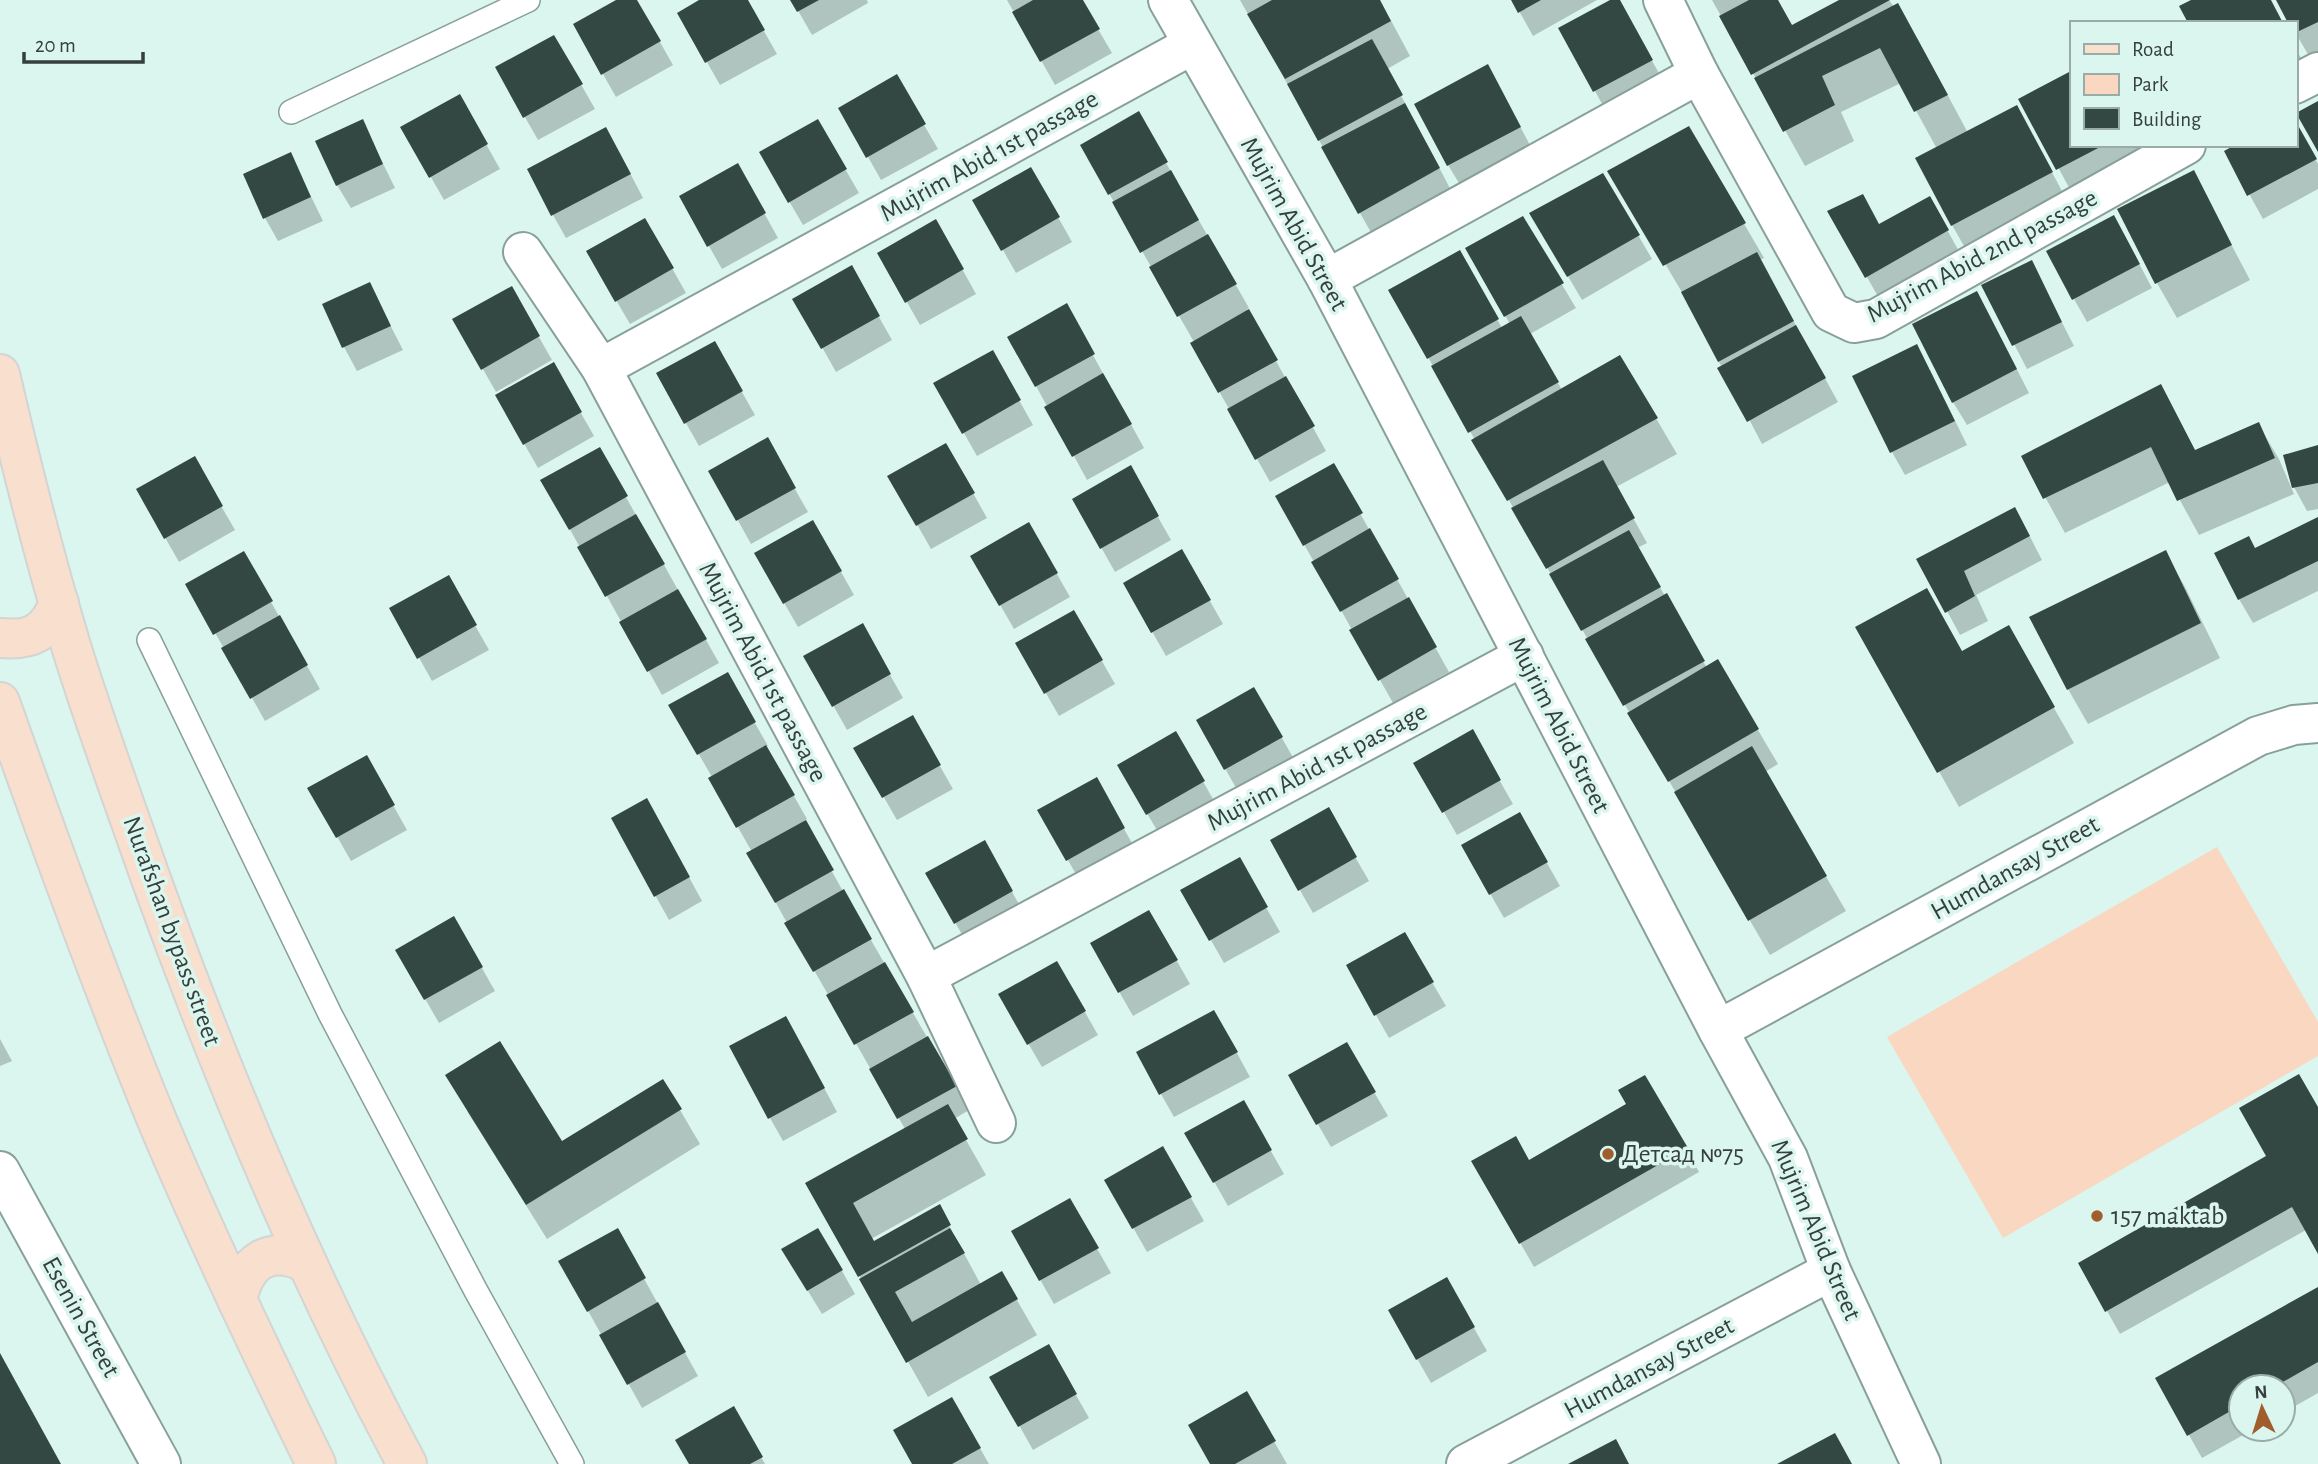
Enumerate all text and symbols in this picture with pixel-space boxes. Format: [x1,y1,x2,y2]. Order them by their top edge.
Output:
scale bar [24,21,144,65]
legend [2070,21,2297,147]
text: 20 m [35,35,76,56]
text: Road [2132,39,2174,60]
text: Park [2132,74,2169,95]
street label: Mujrim Abid 1st passage [876,85,1102,227]
text: Building [2132,109,2202,130]
street label: Mujrim Abid Street [1236,133,1352,315]
street label: Mujrim Abid 2nd passage [1863,184,2101,328]
street label: Mujrim Abid 1st passage [694,558,832,786]
street label: Mujrim Abid Street [1503,633,1615,817]
street label: Mujrim Abid 1st passage [1203,698,1431,836]
street label: Humdansay Street [1927,811,2103,925]
street label: Nurafshan bypass street [118,813,226,1049]
street label: Mujrim Abid Street [1766,1136,1866,1324]
place label: Детсад №75 [1622,1141,1744,1167]
marker: Детсад №75 [1600,1146,1616,1162]
place label: 157 maktab [2111,1203,2224,1229]
marker: 157 maktab [2089,1208,2105,1224]
street label: Esenin Street [37,1253,125,1381]
street label: Humdansay Street [1560,1312,1738,1424]
north arrow [2227,1373,2297,1443]
text: N [2254,1383,2268,1402]

